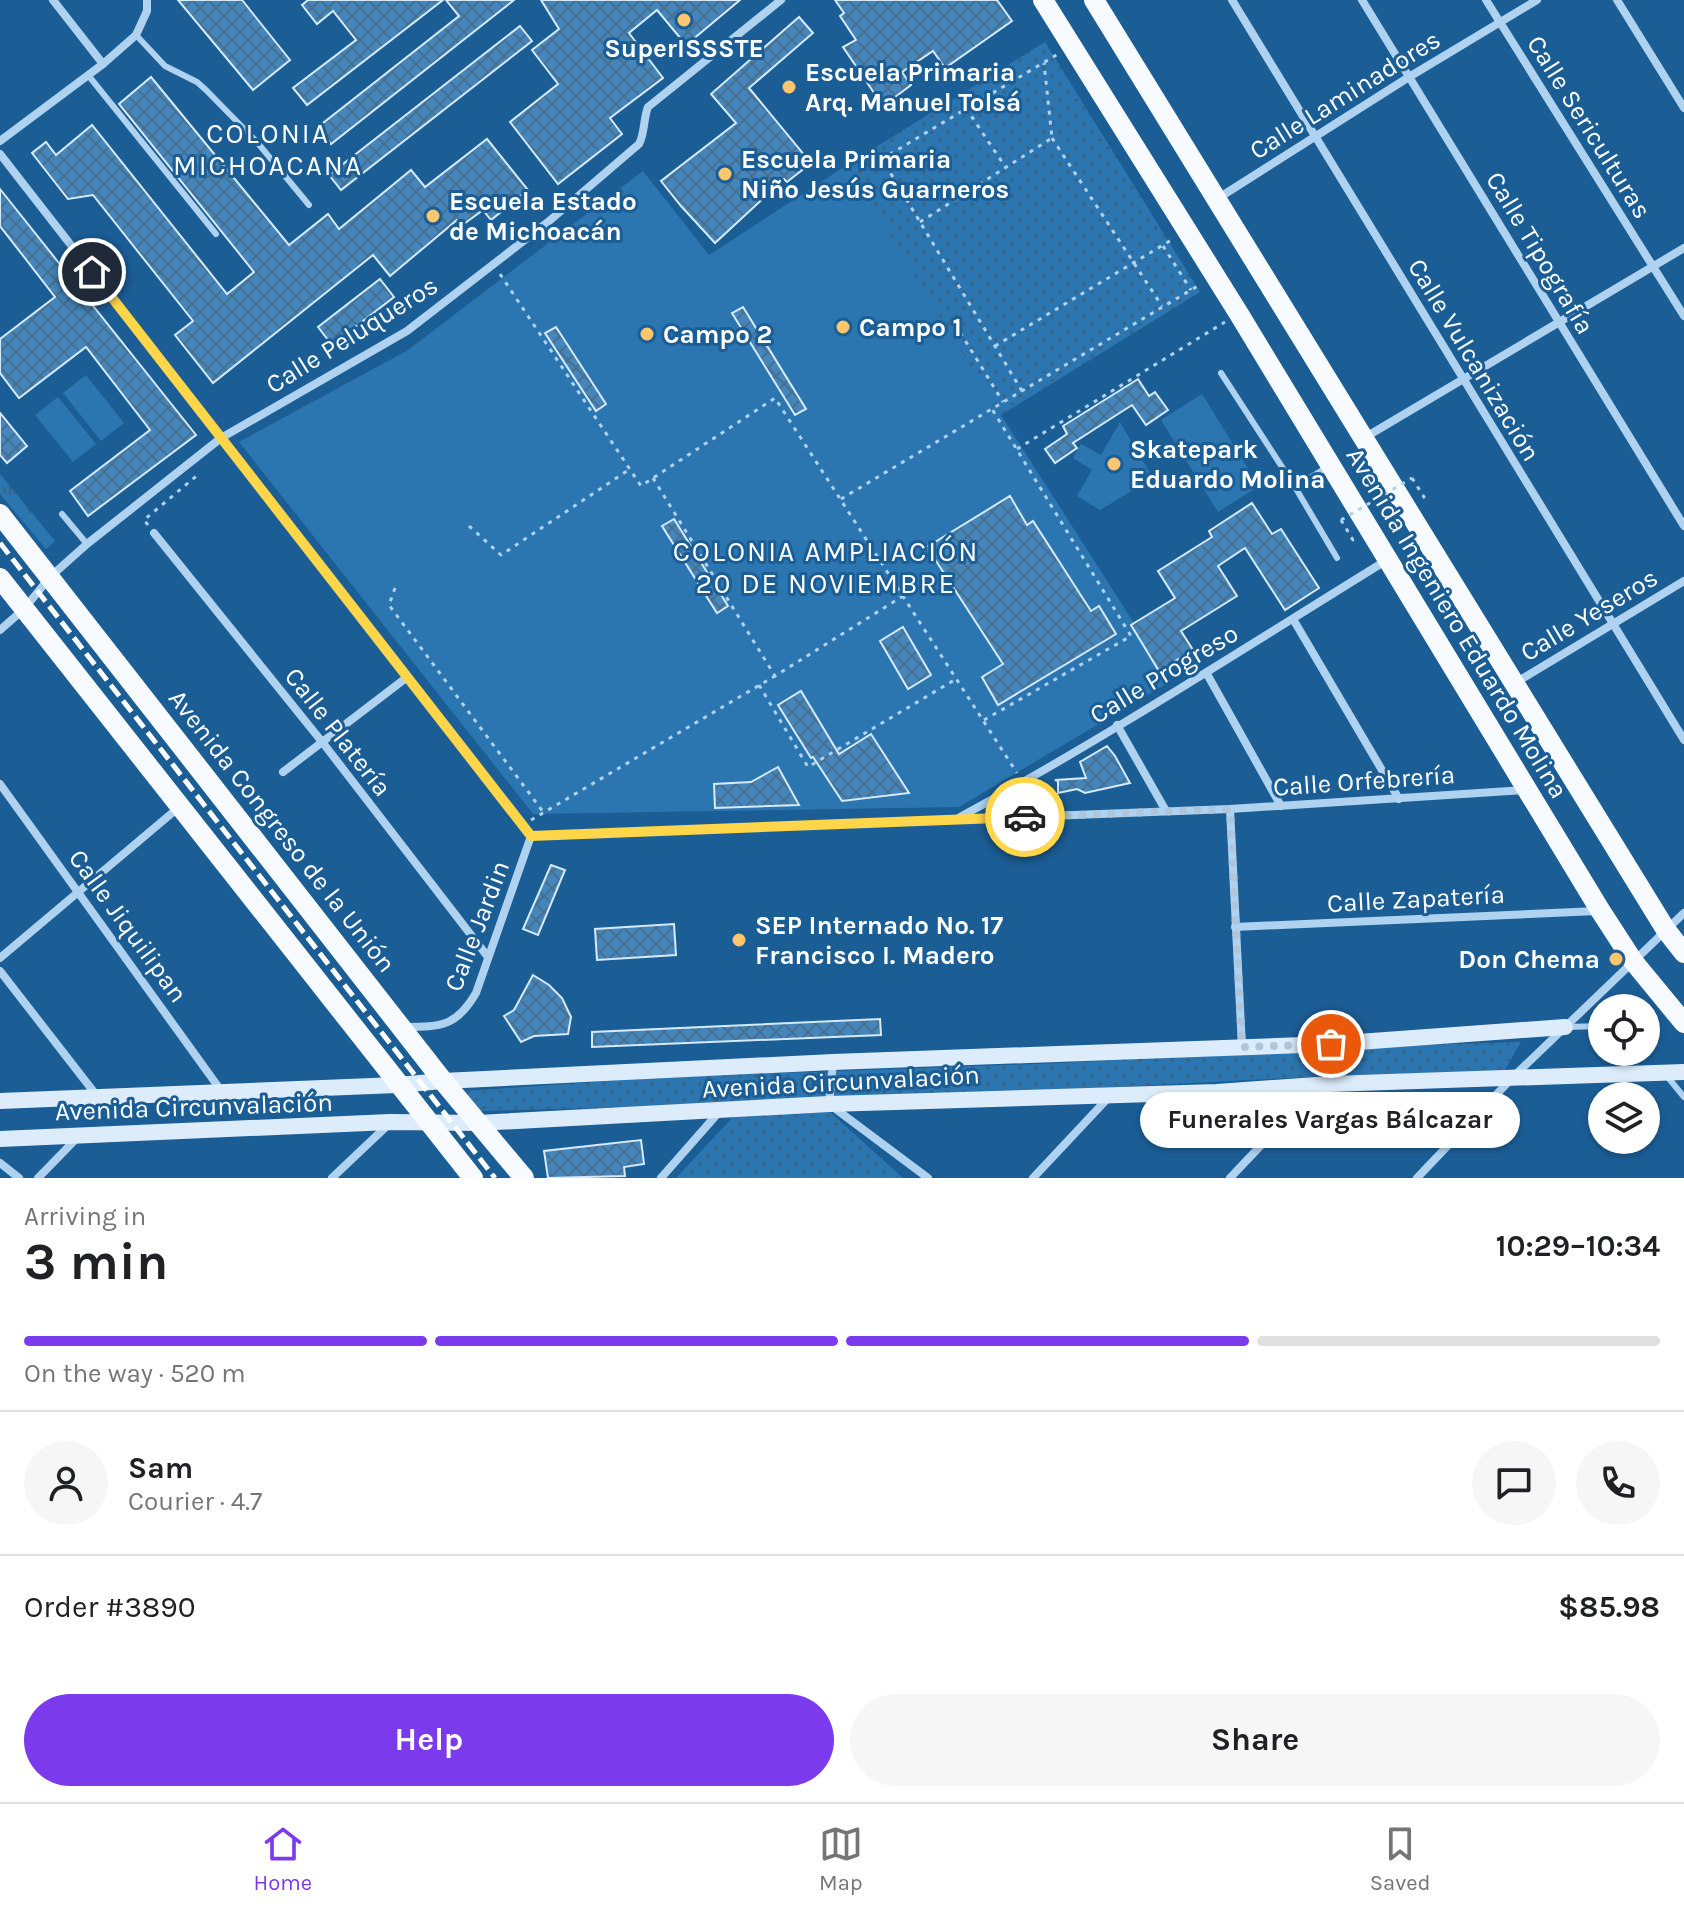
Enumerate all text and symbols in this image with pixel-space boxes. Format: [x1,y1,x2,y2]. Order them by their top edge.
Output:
marker: SuperISSSTE [675,11,693,29]
street label: Calle Laminadores [1244,24,1446,166]
street label: Calle Sericulturas [1520,30,1658,224]
place label: SuperISSSTE [604,33,764,64]
place label: Escuela Primaria Arq. Manuel Tolsá [805,57,1021,118]
marker: Escuela Primaria Arq. Manuel Tolsá [780,78,798,96]
district label: COLONIA MICHOACANA [173,117,363,182]
place label: Escuela Primaria Niño Jesús Guarneros [741,144,1009,205]
marker: Escuela Primaria Niño Jesús Guarneros [716,165,734,183]
street label: Calle Tipografía [1479,166,1601,340]
place label: Escuela Estado de Michoacán [449,186,637,247]
marker: Escuela Estado de Michoacán [424,207,442,225]
pin [58,238,126,306]
icon: home [70,250,114,294]
street label: Calle Vulcanización [1401,253,1547,467]
street label: Calle Peluqueros [260,270,444,400]
place label: Campo 1 [859,312,962,343]
marker: Campo 1 [834,318,852,336]
place label: Campo 2 [663,319,772,350]
marker: Campo 2 [638,325,656,343]
place label: Skatepark Eduardo Molina [1130,434,1326,495]
street label: Avenida Ingeniero Eduardo Molina [1340,442,1574,804]
marker: Skatepark Eduardo Molina [1105,455,1123,473]
district label: COLONIA AMPLIACIÓN 20 DE NOVIEMBRE [673,535,979,600]
street label: Calle Yeseros [1515,562,1663,668]
street label: Calle Progreso [1084,618,1244,730]
street label: Calle Platería [278,661,398,803]
street label: Avenida Congreso de la Unión [162,683,402,979]
street label: Calle Orfebrería [1272,759,1456,803]
courier [985,777,1065,857]
icon: car [1003,795,1047,839]
street label: Calle Jiquilipan [62,843,194,1009]
street label: Calle Jardin [438,856,516,996]
street label: Calle Zapatería [1326,879,1506,919]
place label: SEP Internado No. 17 Francisco I. Madero [755,910,1003,971]
marker: SEP Internado No. 17 Francisco I. Madero [730,931,748,949]
place label: Don Chema [1458,944,1600,975]
marker: Don Chema [1607,950,1625,968]
map controls [1588,994,1660,1154]
button: locate [1588,994,1660,1066]
pin [1297,1010,1365,1078]
icon: bag [1309,1022,1353,1066]
street label: Avenida Circunvalación [701,1059,981,1105]
button: layers [1588,1082,1660,1154]
street label: Avenida Circunvalación [54,1087,334,1127]
callout: Funerales Vargas Bálcazar [1141,1092,1521,1148]
text: Funerales Vargas Bálcazar [1168,1104,1492,1135]
text: Arriving in [24,1201,146,1232]
text: 10:29–10:34 [1496,1228,1660,1264]
text: 3 min [24,1231,168,1292]
text: On the way · 520 m [24,1358,246,1389]
button: person [24,1441,108,1525]
button: chat [1472,1441,1556,1525]
button: phone [1576,1441,1660,1525]
text: Sam [128,1450,193,1486]
text: Courier · 4.7 [128,1486,262,1517]
text: Order #3890 [24,1589,195,1625]
text: $85.98 [1558,1589,1660,1625]
button: Help [24,1694,834,1786]
button: Share [850,1694,1660,1786]
tab: Home [253,1822,312,1896]
tab: Map [819,1822,863,1896]
tab: Saved [1370,1822,1431,1896]

